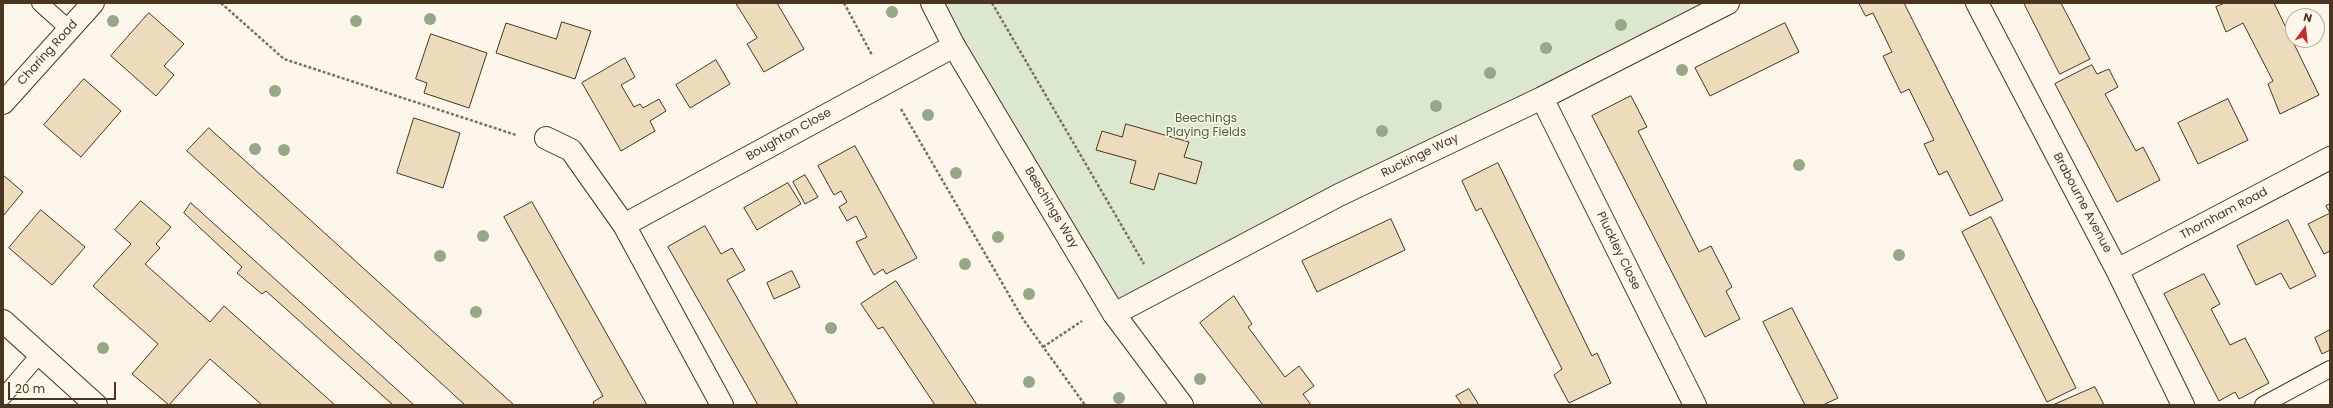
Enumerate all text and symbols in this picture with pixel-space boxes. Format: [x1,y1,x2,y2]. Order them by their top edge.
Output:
north arrow [2285,8,2325,48]
text: N [2302,9,2314,26]
street label: Charing Road [15,17,81,89]
street label: Boughton Close [744,106,834,164]
park label: Beechings Playing Fields [1166,112,1246,140]
street label: Ruckinge Way [1379,131,1461,181]
street label: Brabourne Avenue [2050,150,2114,256]
street label: Beechings Way [1021,165,1081,251]
street label: Thornham Road [2178,185,2270,243]
street label: Pluckley Close [1593,210,1643,292]
scale bar [10,374,118,400]
text: 20 m [15,380,45,397]

